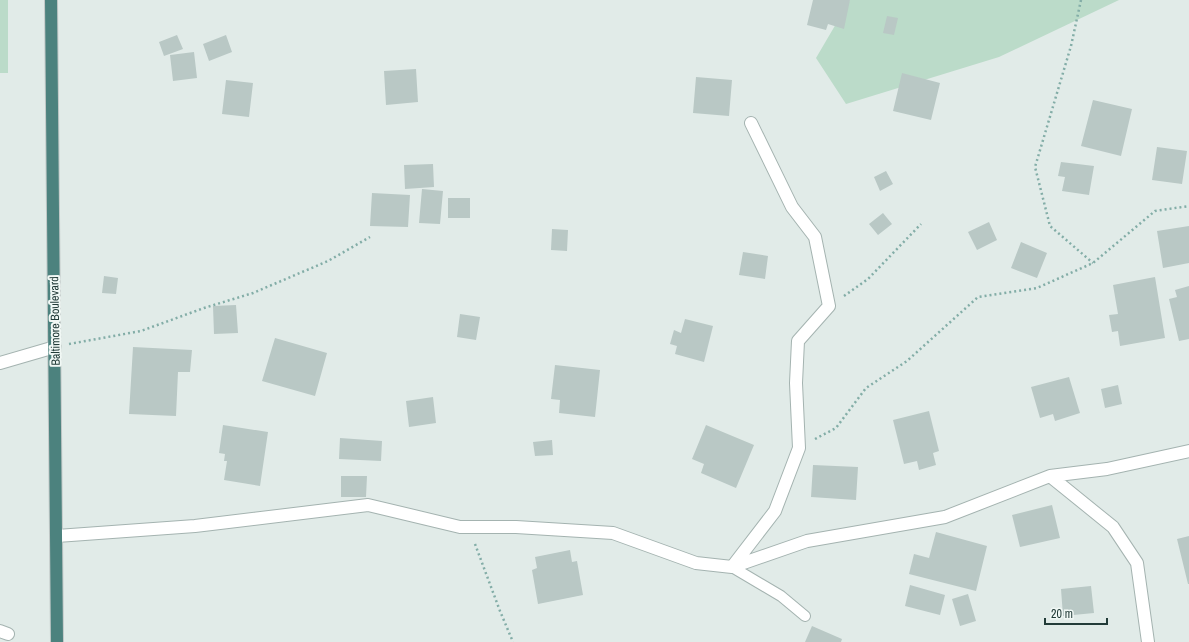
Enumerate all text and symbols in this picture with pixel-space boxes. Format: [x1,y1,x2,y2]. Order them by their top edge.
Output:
street label: Baltimore Boulevard [46,276,64,366]
scale bar [1045,600,1107,626]
text: 20 m [1051,606,1073,622]

